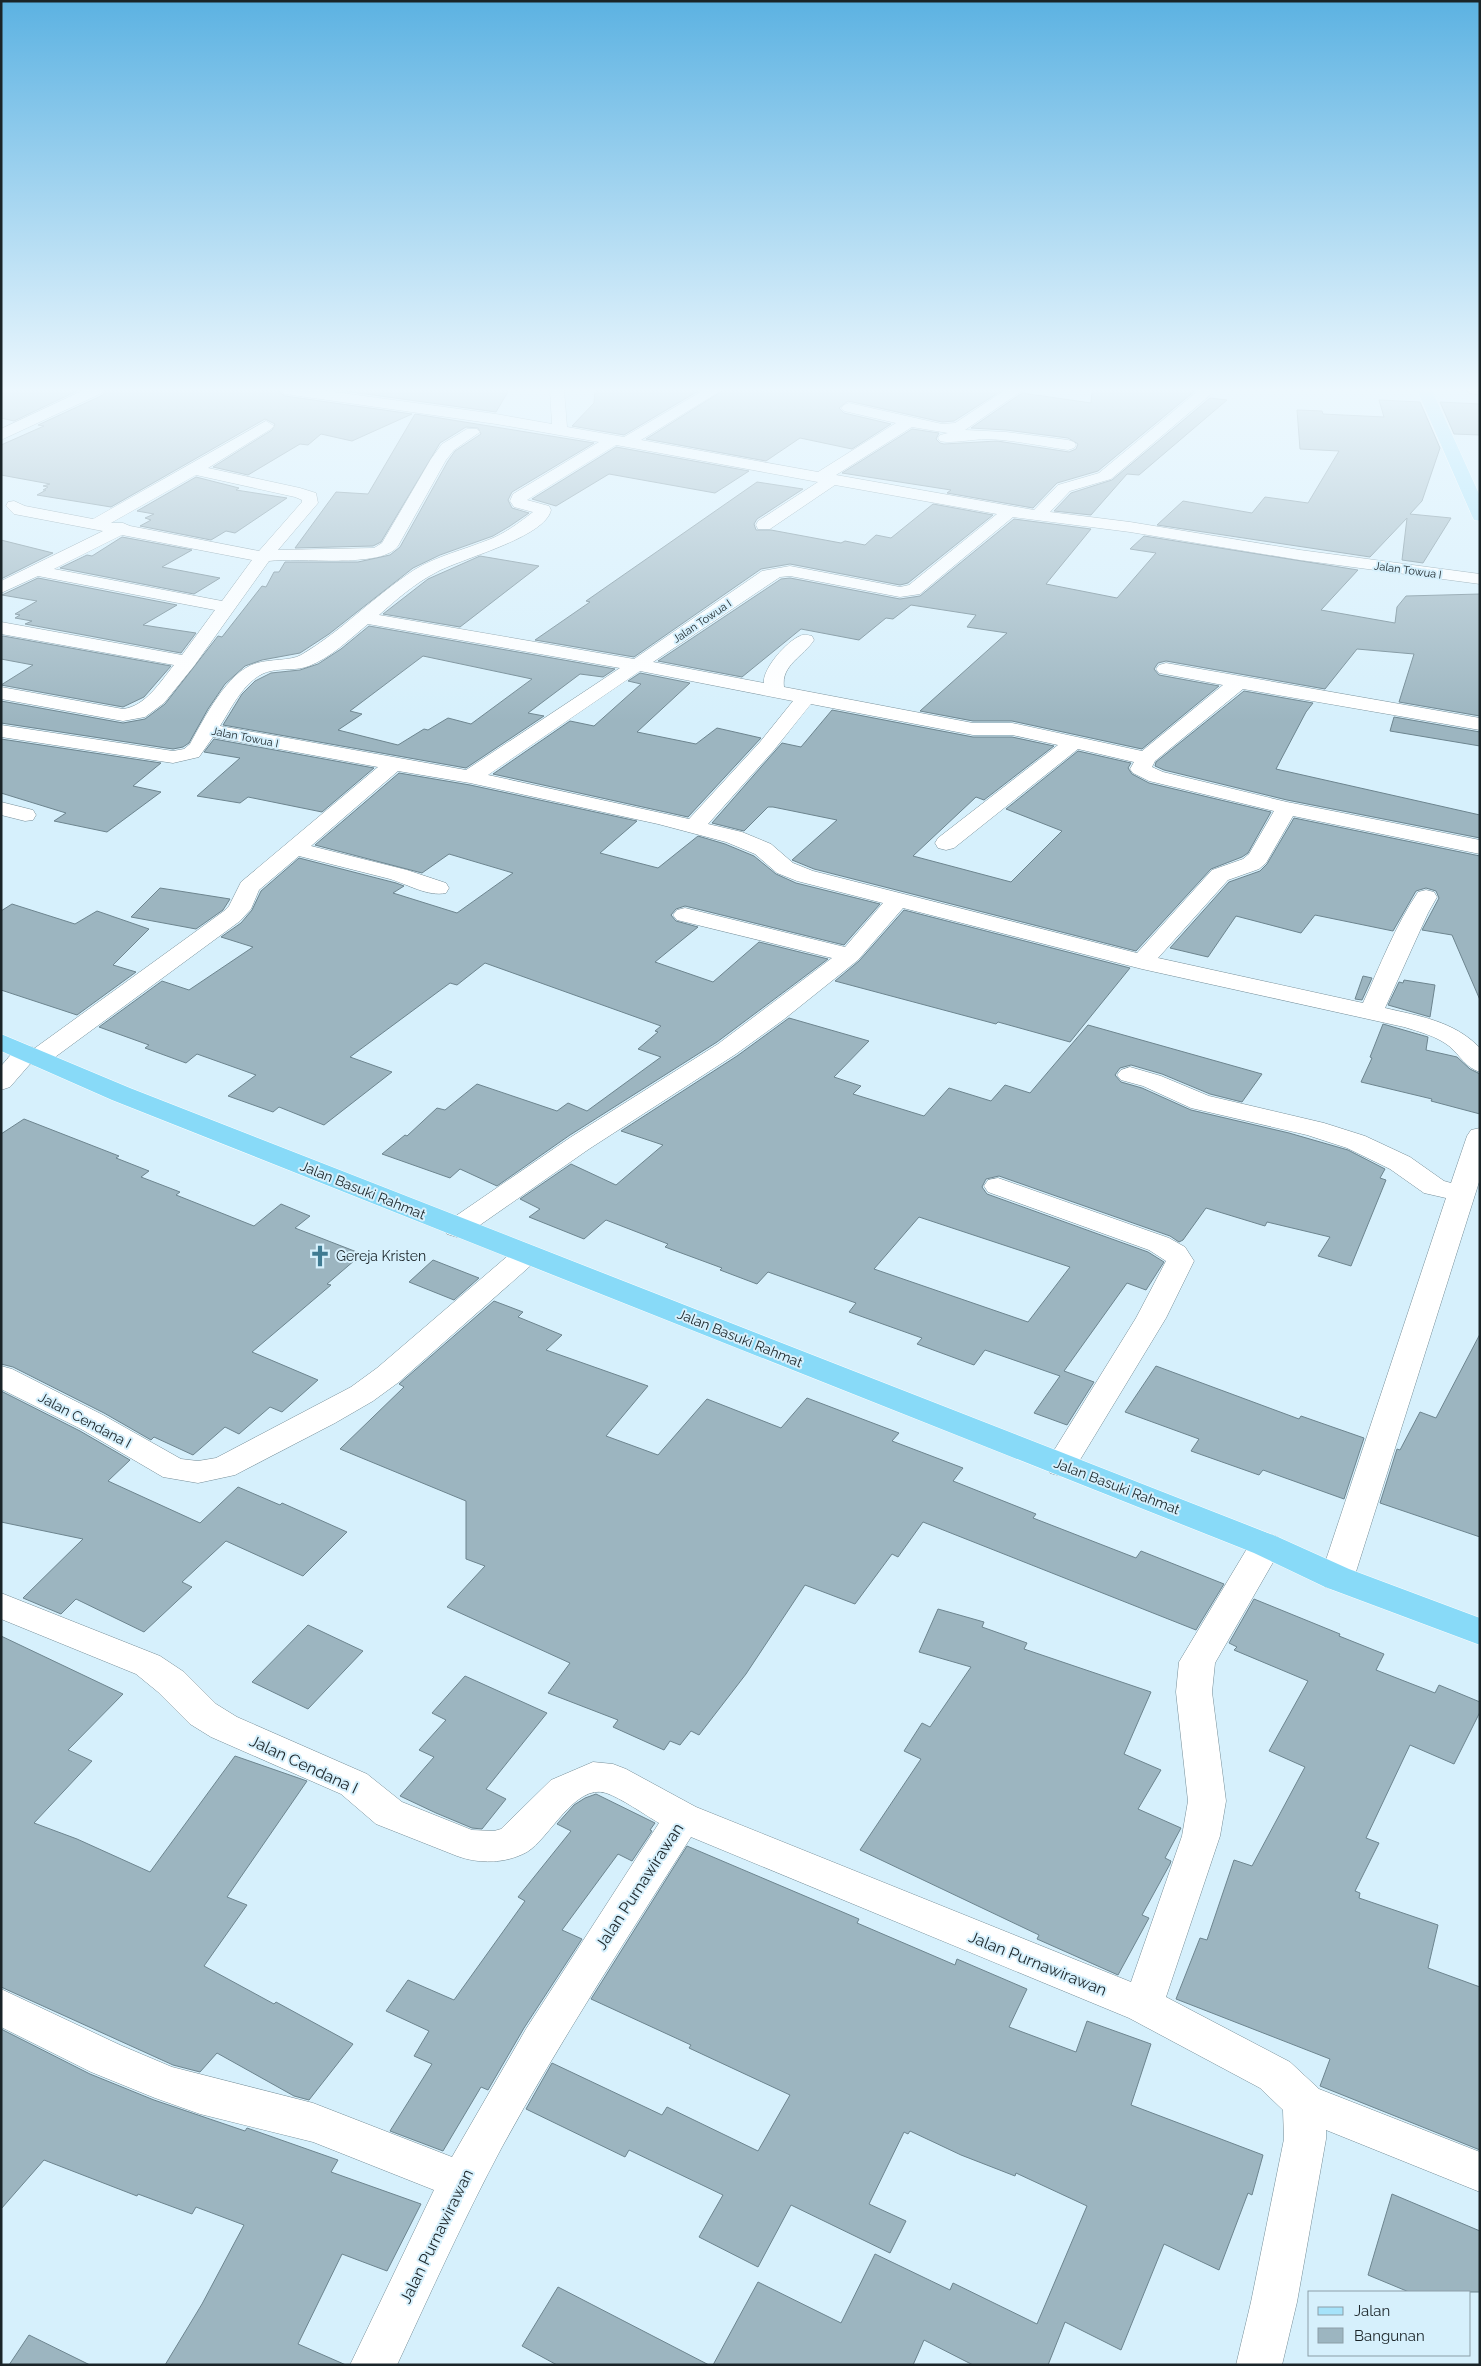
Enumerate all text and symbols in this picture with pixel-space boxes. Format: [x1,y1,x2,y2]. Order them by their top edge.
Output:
street label: Jalan Towua I [1373,559,1442,582]
street label: Jalan Towua I [670,597,734,646]
street label: Jalan Towua I [210,725,279,750]
street label: Jalan Basuki Rahmat [298,1158,428,1223]
church icon: Gereja Kristen [307,1243,333,1269]
place label: Gereja Kristen [336,1248,426,1264]
street label: Jalan Basuki Rahmat [675,1306,805,1371]
street label: Jalan Cendana I [36,1389,134,1451]
street label: Jalan Basuki Rahmat [1052,1455,1182,1517]
street label: Jalan Cendana I [247,1731,361,1798]
street label: Jalan Purnawirawan [591,1819,687,1953]
street label: Jalan Purnawirawan [966,1927,1110,2000]
street label: Jalan Purnawirawan [396,2166,477,2306]
legend [1308,2291,1471,2356]
text: Jalan [1354,2302,1390,2320]
text: Bangunan [1354,2327,1425,2345]

